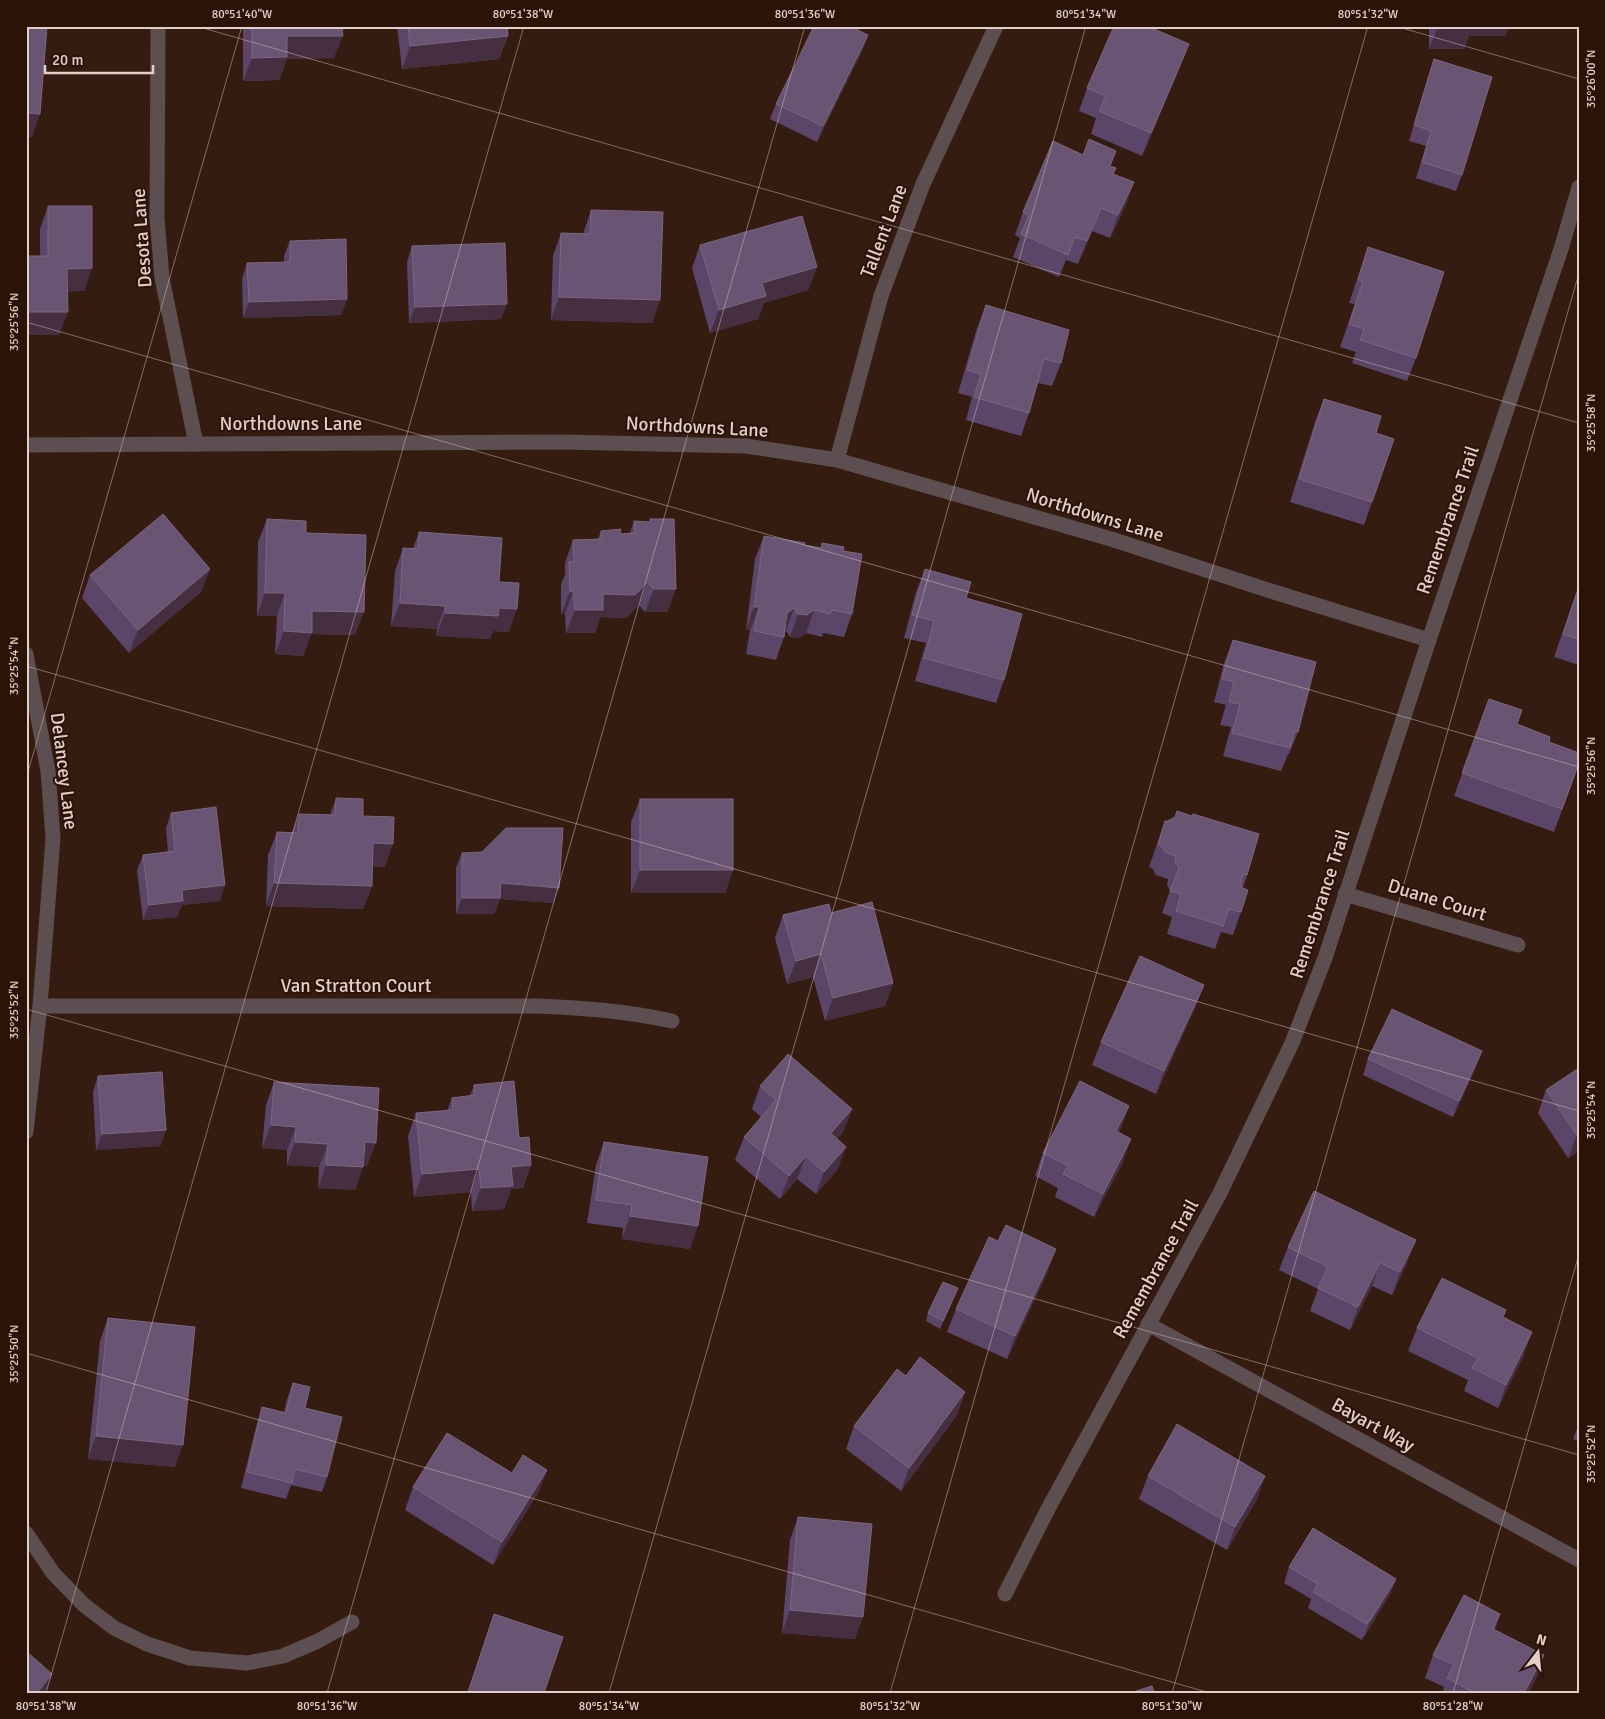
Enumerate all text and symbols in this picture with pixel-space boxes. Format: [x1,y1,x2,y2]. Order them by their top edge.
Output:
text: 80°51'40"W [212,7,272,22]
text: 80°51'38"W [493,7,553,22]
text: 80°51'36"W [775,7,835,22]
text: 80°51'34"W [1056,7,1116,22]
text: 80°51'32"W [1338,7,1398,22]
scale bar [45,42,152,74]
text: 35°26'00"N [1584,50,1599,108]
text: 20 m [52,51,83,69]
street label: Tallent Lane [855,181,913,281]
street label: Desota Lane [127,188,157,288]
text: 35°25'56"N [7,293,22,351]
text: 35°25'58"N [1584,394,1599,452]
street label: Northdowns Lane [625,411,769,443]
street label: Northdowns Lane [220,412,362,436]
street label: Remembrance Trail [1411,443,1485,597]
street label: Northdowns Lane [1023,483,1167,547]
text: 35°25'54"N [7,637,22,695]
street label: Delancey Lane [45,711,83,831]
text: 35°25'56"N [1584,737,1599,795]
street label: Remembrance Trail [1285,826,1355,982]
street label: Duane Court [1385,874,1490,926]
street label: Van Stratton Court [280,974,432,998]
text: 35°25'52"N [7,981,22,1039]
text: 35°25'54"N [1584,1081,1599,1139]
street label: Remembrance Trail [1108,1195,1204,1343]
text: 35°25'50"N [7,1325,22,1383]
street label: Bayart Way [1327,1392,1419,1458]
text: 35°25'52"N [1584,1425,1599,1483]
north arrow [1512,1626,1562,1676]
text: N [1534,1630,1548,1649]
text: 80°51'38"W [16,1699,76,1714]
text: 80°51'36"W [297,1699,357,1714]
text: 80°51'34"W [579,1699,639,1714]
text: 80°51'32"W [860,1699,920,1714]
text: 80°51'30"W [1142,1699,1202,1714]
text: 80°51'28"W [1423,1699,1483,1714]

